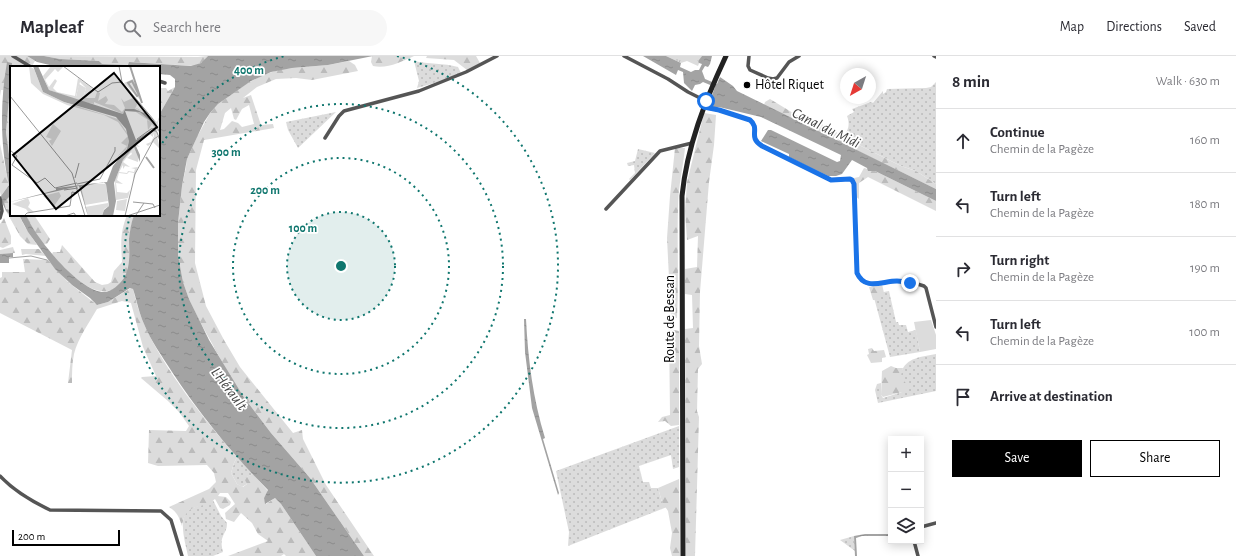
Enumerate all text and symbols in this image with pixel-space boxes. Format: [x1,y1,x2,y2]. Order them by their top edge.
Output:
search box [107,10,387,46]
icon: search [121,17,143,39]
text: Mapleaf [20,18,83,37]
text: Search here [153,20,221,35]
text: Map [1060,20,1084,34]
text: Directions [1106,20,1162,34]
text: Saved [1184,20,1216,34]
text: 400 m [234,64,264,76]
inset map [10,66,160,216]
north arrow [840,68,876,104]
text: 8 min [952,73,990,90]
text: Walk · 630 m [1156,75,1220,88]
place label: Hôtel Riquet [755,78,825,92]
marker: Hôtel Riquet [742,80,752,90]
route start [697,92,715,110]
water label: Canal du Midi [790,105,862,151]
text: Continue [990,125,1045,140]
icon: ahead [952,130,974,152]
text: 160 m [1190,134,1220,147]
text: Chemin de la Pagèze [990,143,1094,156]
text: 300 m [211,146,241,158]
text: 200 m [250,184,280,196]
text: Turn left [990,189,1041,204]
icon: left [952,194,974,216]
text: 180 m [1190,198,1220,211]
text: Chemin de la Pagèze [990,207,1094,220]
text: 100 m [289,222,317,234]
text: Turn right [990,253,1049,268]
icon: right [952,258,974,280]
centre of rings [334,259,348,273]
text: 190 m [1190,262,1220,275]
text: Chemin de la Pagèze [990,271,1094,284]
route end [901,274,919,292]
street label: Route de Bessan [663,275,677,363]
text: Turn left [990,317,1041,332]
icon: left [952,322,974,344]
text: 100 m [1189,326,1220,339]
text: Chemin de la Pagèze [990,335,1094,348]
water label: L'Hérault [208,365,250,413]
icon: arrive [952,386,974,408]
text: Arrive at destination [990,389,1113,404]
map controls [888,436,924,544]
button: + [888,436,924,472]
button: Save [952,440,1082,477]
button: Share [1090,440,1220,477]
button: − [888,472,924,508]
button: layers [888,508,924,544]
scale bar [12,528,120,547]
text: 200 m [18,531,45,542]

